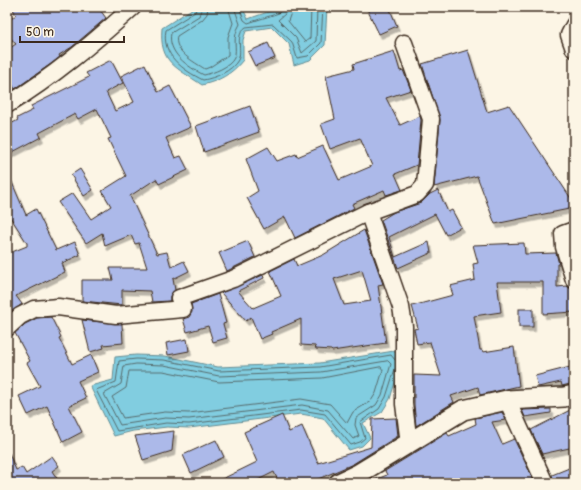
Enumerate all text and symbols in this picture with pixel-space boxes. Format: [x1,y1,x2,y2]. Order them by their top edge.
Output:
scale bar [20,18,124,44]
text: 50 m [26,25,54,40]

